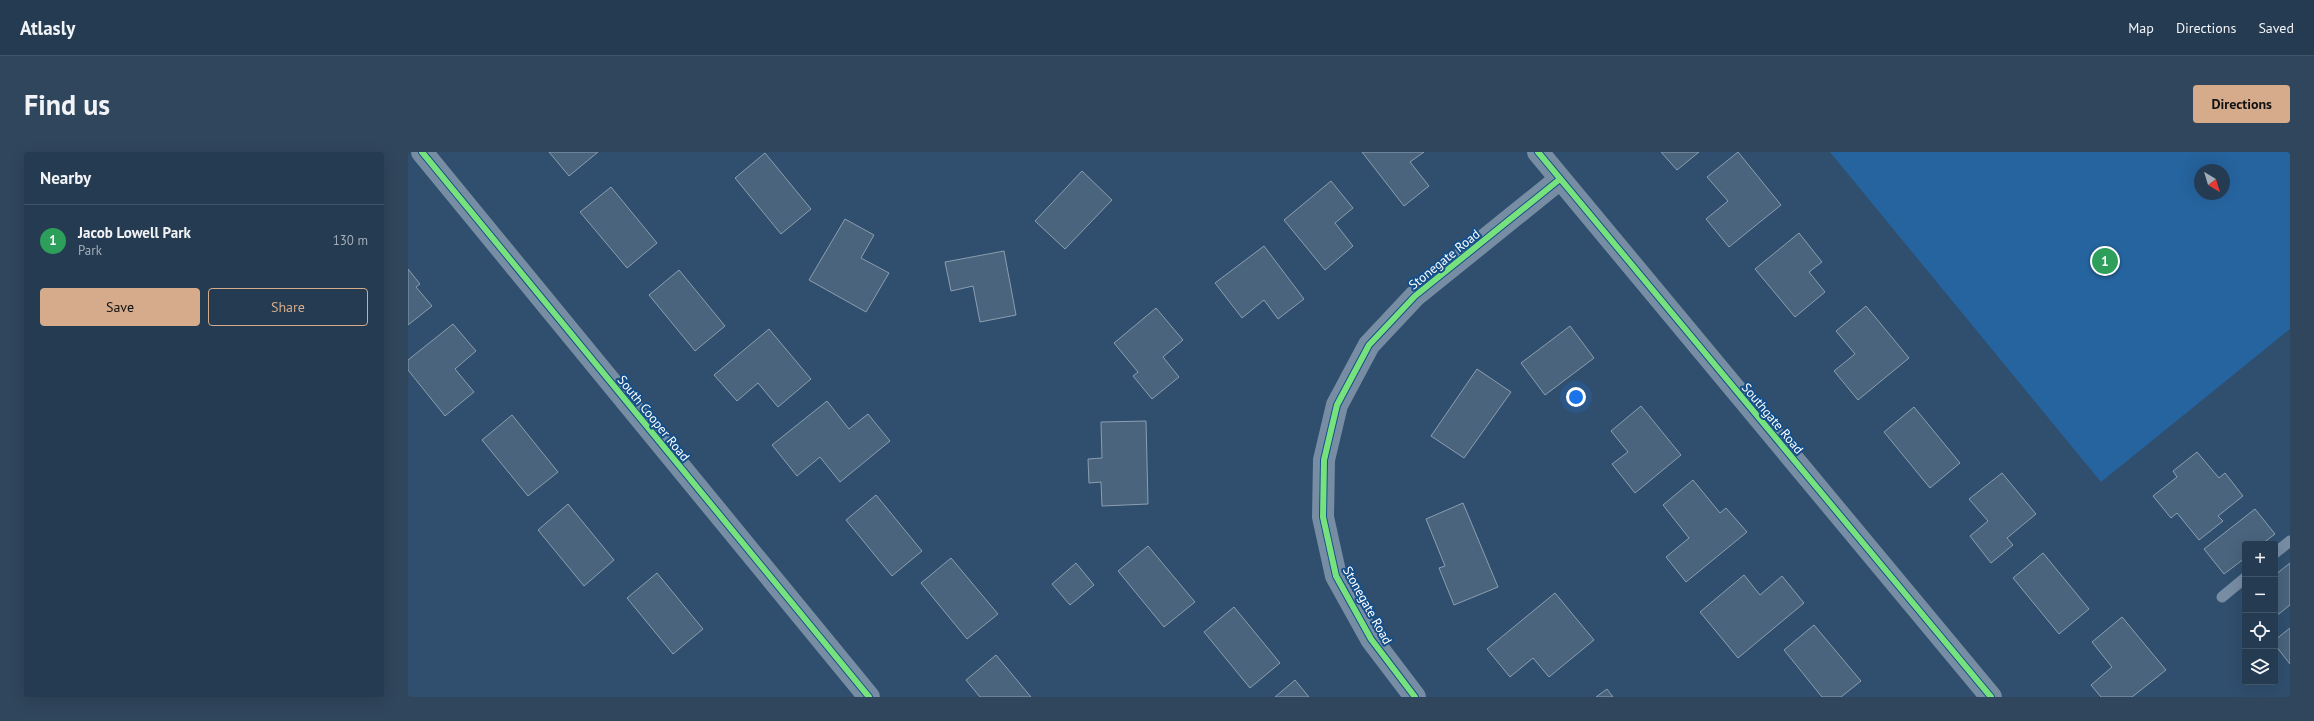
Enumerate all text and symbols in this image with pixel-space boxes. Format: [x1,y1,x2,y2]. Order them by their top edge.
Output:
text: Atlasly [20,16,75,40]
text: Map [2128,19,2154,37]
text: Directions [2176,19,2236,37]
text: Saved [2258,19,2294,37]
button: Directions [2193,85,2290,123]
text: Find us [24,86,110,123]
north arrow [2194,164,2230,200]
text: Nearby [40,167,91,189]
text: Jacob Lowell Park [78,223,191,242]
street label: Stonegate Road [1405,225,1483,293]
text: 1 [49,232,57,249]
text: 130 m [333,232,368,249]
text: Park [78,242,102,259]
pin: 1 [2092,246,2118,276]
button: Save [40,288,200,326]
button: Share [208,288,368,326]
street label: South Cooper Road [614,372,694,465]
street label: Southgate Road [1738,379,1807,457]
your location [1566,387,1586,407]
map controls [2242,541,2278,685]
button: + [2242,541,2278,577]
street label: Stonegate Road [1339,563,1396,647]
button: − [2242,577,2278,613]
button: locate [2242,613,2278,649]
button: layers [2242,649,2278,685]

